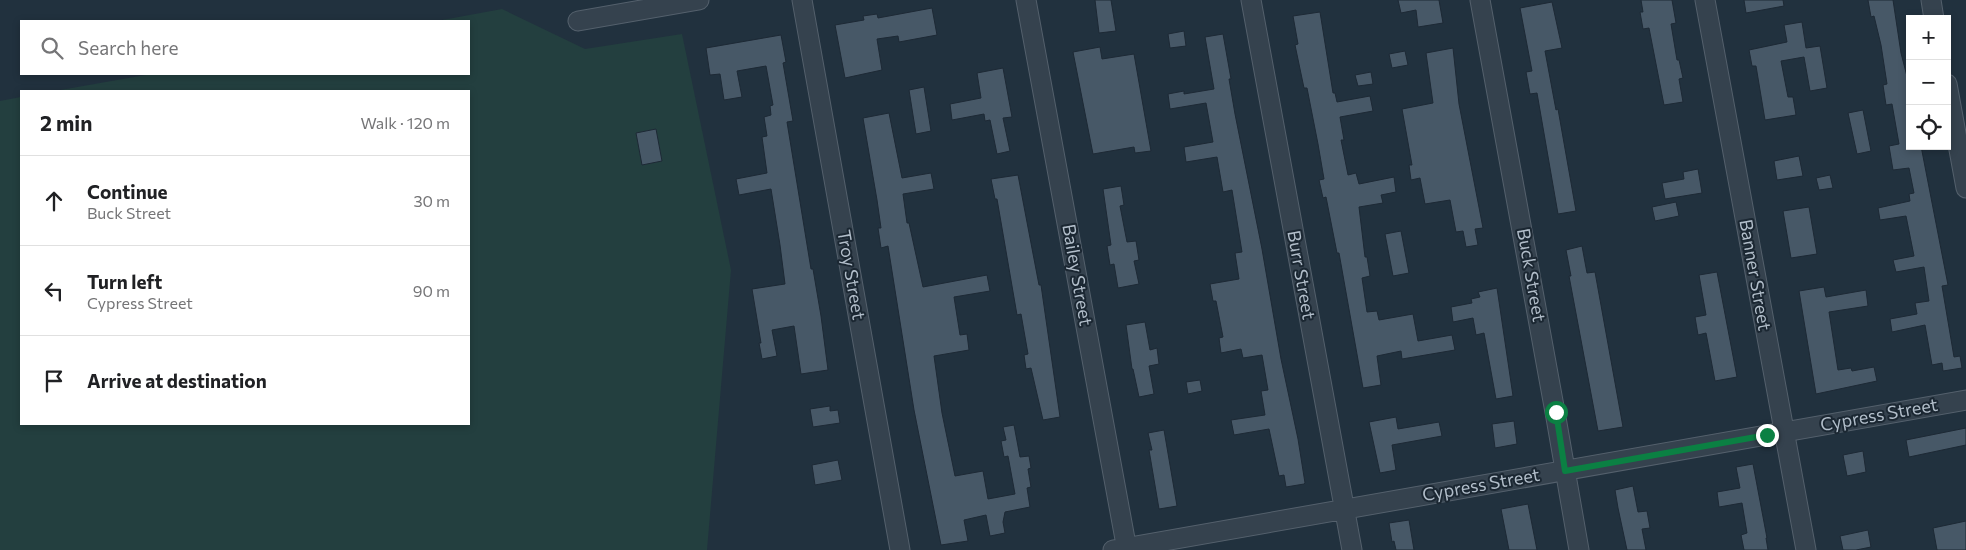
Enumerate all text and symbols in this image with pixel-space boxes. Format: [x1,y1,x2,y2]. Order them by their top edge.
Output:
map controls [1906,15,1951,150]
button: + [1906,15,1951,60]
search box [20,20,470,75]
icon: search [38,34,66,62]
text: Search here [78,36,178,59]
button: − [1906,60,1951,105]
button: locate [1906,105,1951,150]
text: 2 min [40,110,92,135]
text: Walk · 120 m [360,113,450,132]
text: Continue [87,180,167,203]
icon: ahead [40,187,68,215]
text: 30 m [413,191,450,210]
text: Buck Street [87,203,171,222]
street label: Banner Street [1735,217,1777,332]
street label: Bailey Street [1058,222,1098,328]
street label: Buck Street [1513,226,1551,323]
street label: Troy Street [833,228,871,322]
street label: Burr Street [1283,228,1321,321]
text: Turn left [87,270,162,293]
icon: left [40,277,68,305]
text: 90 m [413,281,450,300]
text: Cypress Street [87,293,193,312]
icon: arrive [40,367,68,395]
text: Arrive at destination [87,369,267,392]
street label: Cypress Street [1818,393,1939,435]
route start [1545,401,1568,424]
route end [1756,424,1779,447]
street label: Cypress Street [1420,463,1541,505]

